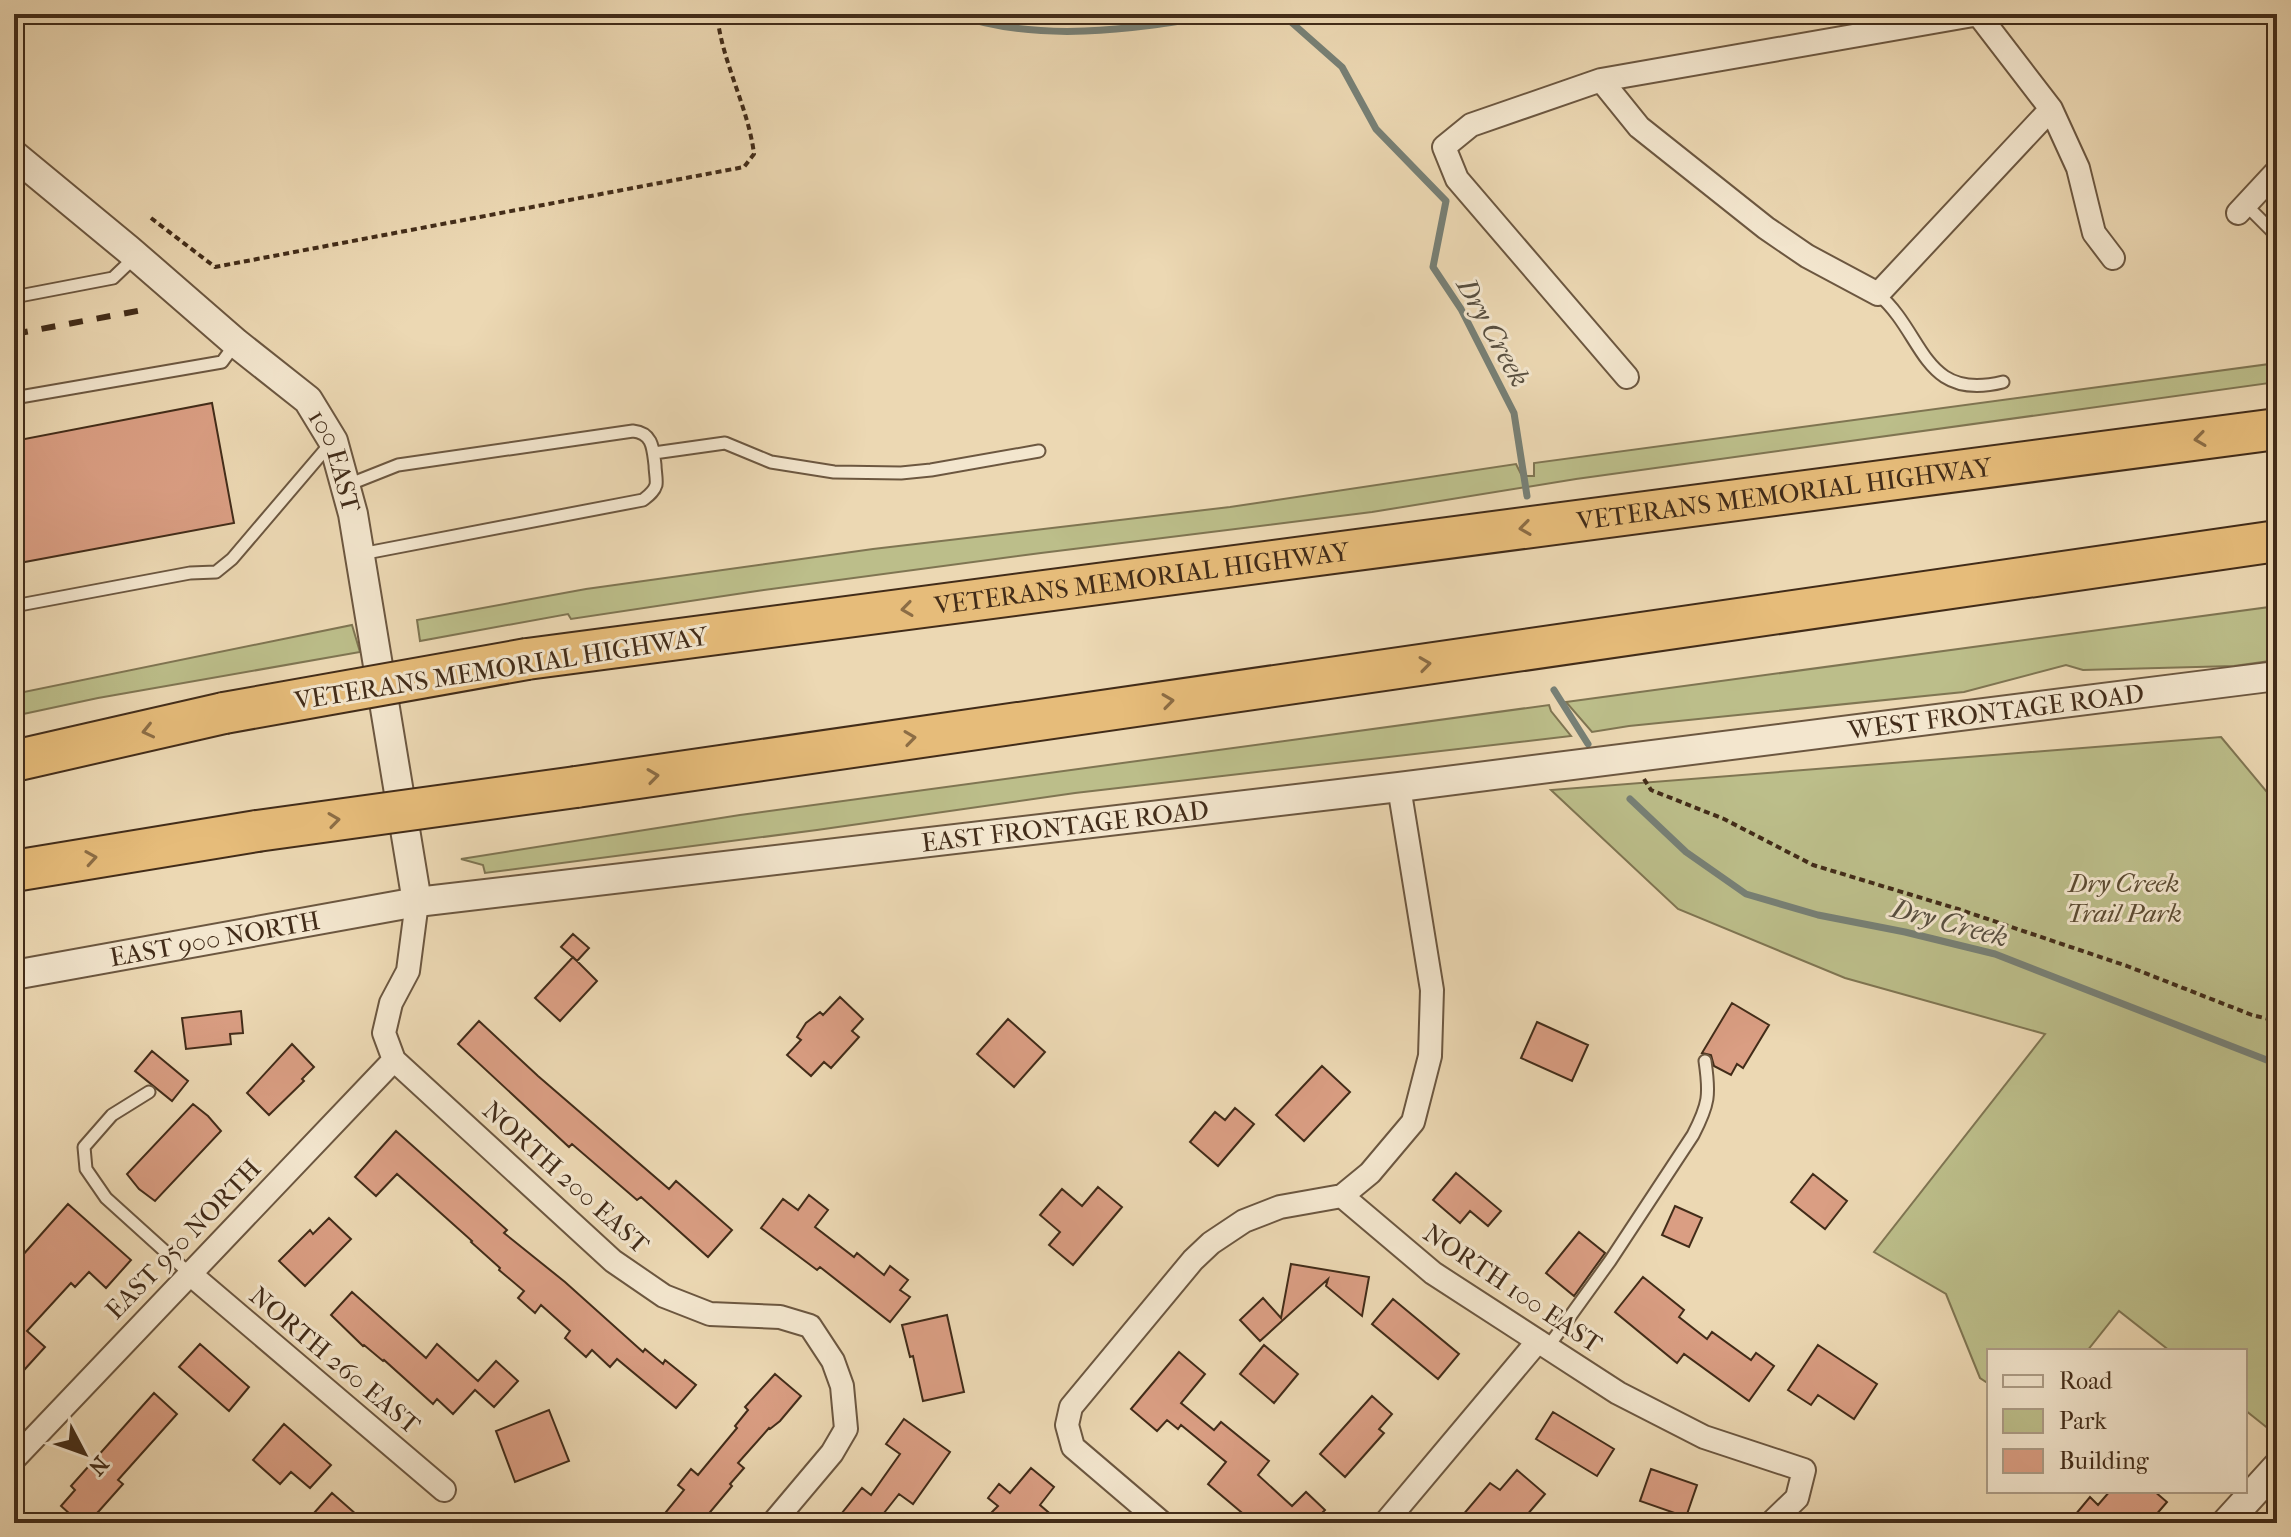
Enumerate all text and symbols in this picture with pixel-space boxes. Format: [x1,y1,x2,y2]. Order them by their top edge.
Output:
water label: Dry Creek [1449,270,1537,392]
street label: 100 EAST [301,404,367,516]
one-way arrow [2193,430,2207,447]
street label: VETERANS MEMORIAL HIGHWAY [1574,451,1995,537]
one-way arrow [1519,519,1532,536]
street label: VETERANS MEMORIAL HIGHWAY [931,536,1352,621]
one-way arrow [900,600,914,617]
street label: VETERANS MEMORIAL HIGHWAY [291,620,711,717]
one-way arrow [1418,656,1432,673]
street label: WEST FRONTAGE ROAD [1845,678,2146,746]
one-way arrow [1161,693,1174,710]
one-way arrow [142,722,156,739]
one-way arrow [903,730,917,747]
one-way arrow [646,768,660,785]
street label: EAST FRONTAGE ROAD [920,794,1211,859]
one-way arrow [327,812,341,829]
one-way arrow [84,851,98,868]
park label: Dry Creek Trail Park [2066,868,2182,929]
water label: Dry Creek [1886,891,2012,954]
street label: EAST 900 NORTH [107,905,322,973]
street label: NORTH 200 EAST [476,1095,655,1260]
street label: EAST 950 NORTH [99,1153,267,1326]
street label: NORTH 100 EAST [1418,1217,1608,1360]
street label: NORTH 260 EAST [243,1280,426,1441]
legend [1987,1349,2247,1493]
text: Road [2059,1367,2113,1395]
text: Park [2059,1407,2107,1435]
north arrow [44,1413,124,1493]
text: Building [2059,1447,2150,1475]
text: N [83,1451,114,1481]

